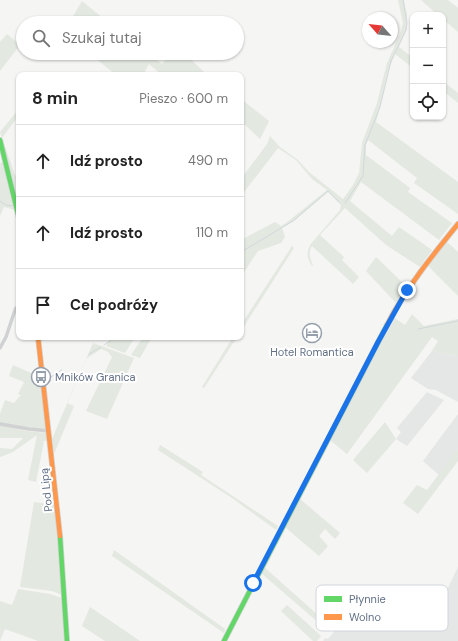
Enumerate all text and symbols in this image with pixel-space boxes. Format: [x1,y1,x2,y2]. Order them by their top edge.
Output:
north arrow [362,12,398,48]
map controls [410,12,446,120]
button: + [410,12,446,48]
search box [16,16,244,60]
icon: search [30,27,52,49]
text: Szukaj tutaj [62,28,142,48]
button: − [410,48,446,84]
button: locate [410,84,446,120]
text: 8 min [32,87,78,109]
text: Pieszo · 600 m [139,90,228,107]
icon: ahead [32,150,54,172]
text: Idź prosto [70,151,143,171]
text: 490 m [188,152,228,169]
icon: ahead [32,222,54,244]
text: Idź prosto [70,223,143,243]
text: 110 m [196,224,228,241]
route end [398,281,416,299]
icon: arrive [32,294,54,316]
text: Cel podróży [70,295,158,315]
hotel icon: Hotel Romantica [301,322,323,344]
place label: Hotel Romantica [270,345,354,359]
bus stop icon: Mników Granica [30,366,52,388]
place label: Mników Granica [55,370,136,384]
street label: Pod Lipą [37,468,55,512]
route start [244,574,262,592]
legend [316,585,448,631]
text: Płynnie [349,592,386,606]
text: Wolno [349,610,381,624]

